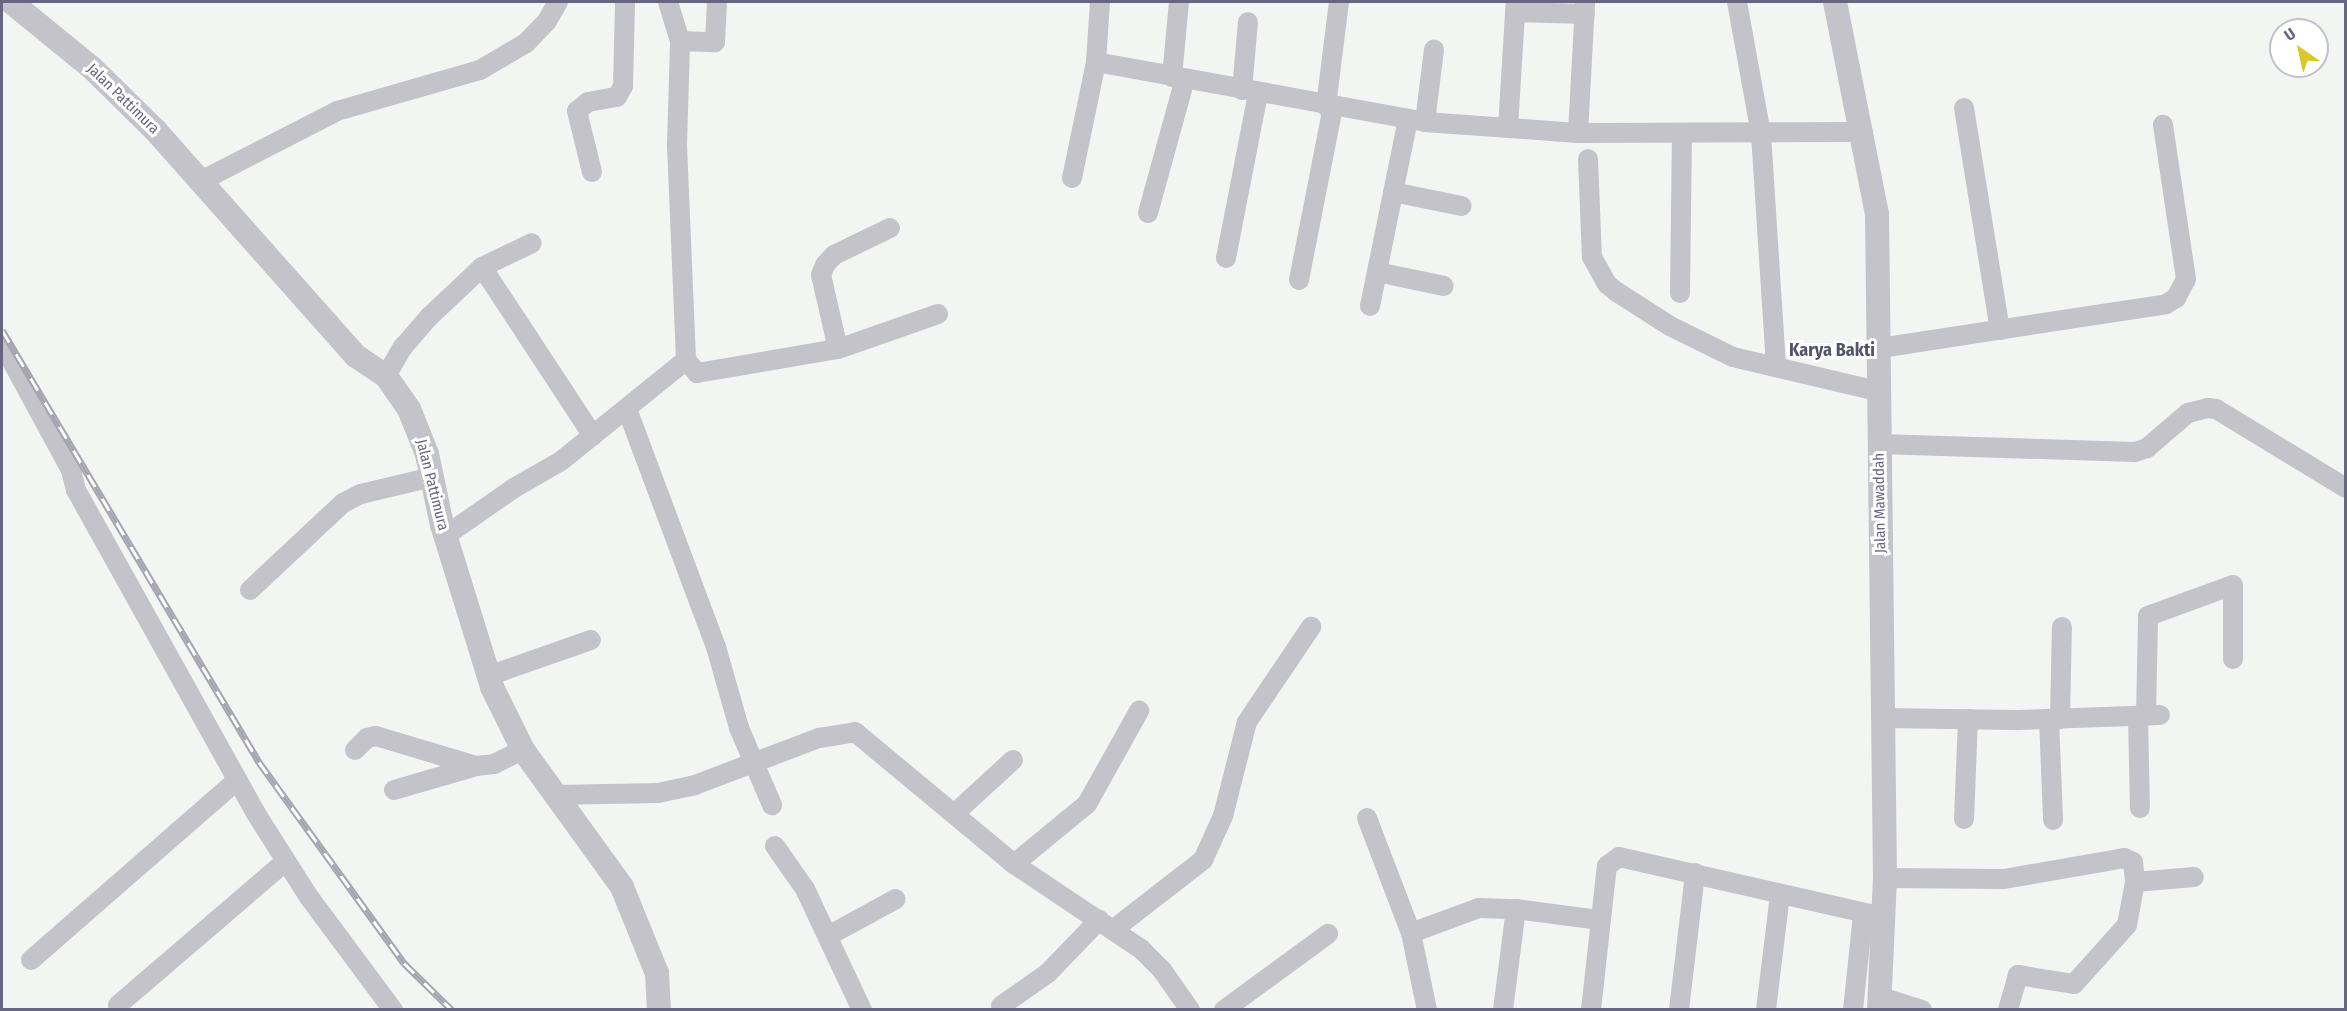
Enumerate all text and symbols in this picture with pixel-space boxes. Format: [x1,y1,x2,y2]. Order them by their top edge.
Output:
north arrow [2269,18,2329,78]
text: U [2281,24,2299,45]
street label: Jalan Pattimura [83,60,163,138]
district label: Karya Bakti [1789,339,1875,361]
street label: Jalan Pattimura [412,437,452,533]
street label: Jalan Mawaddah [1870,453,1890,553]

